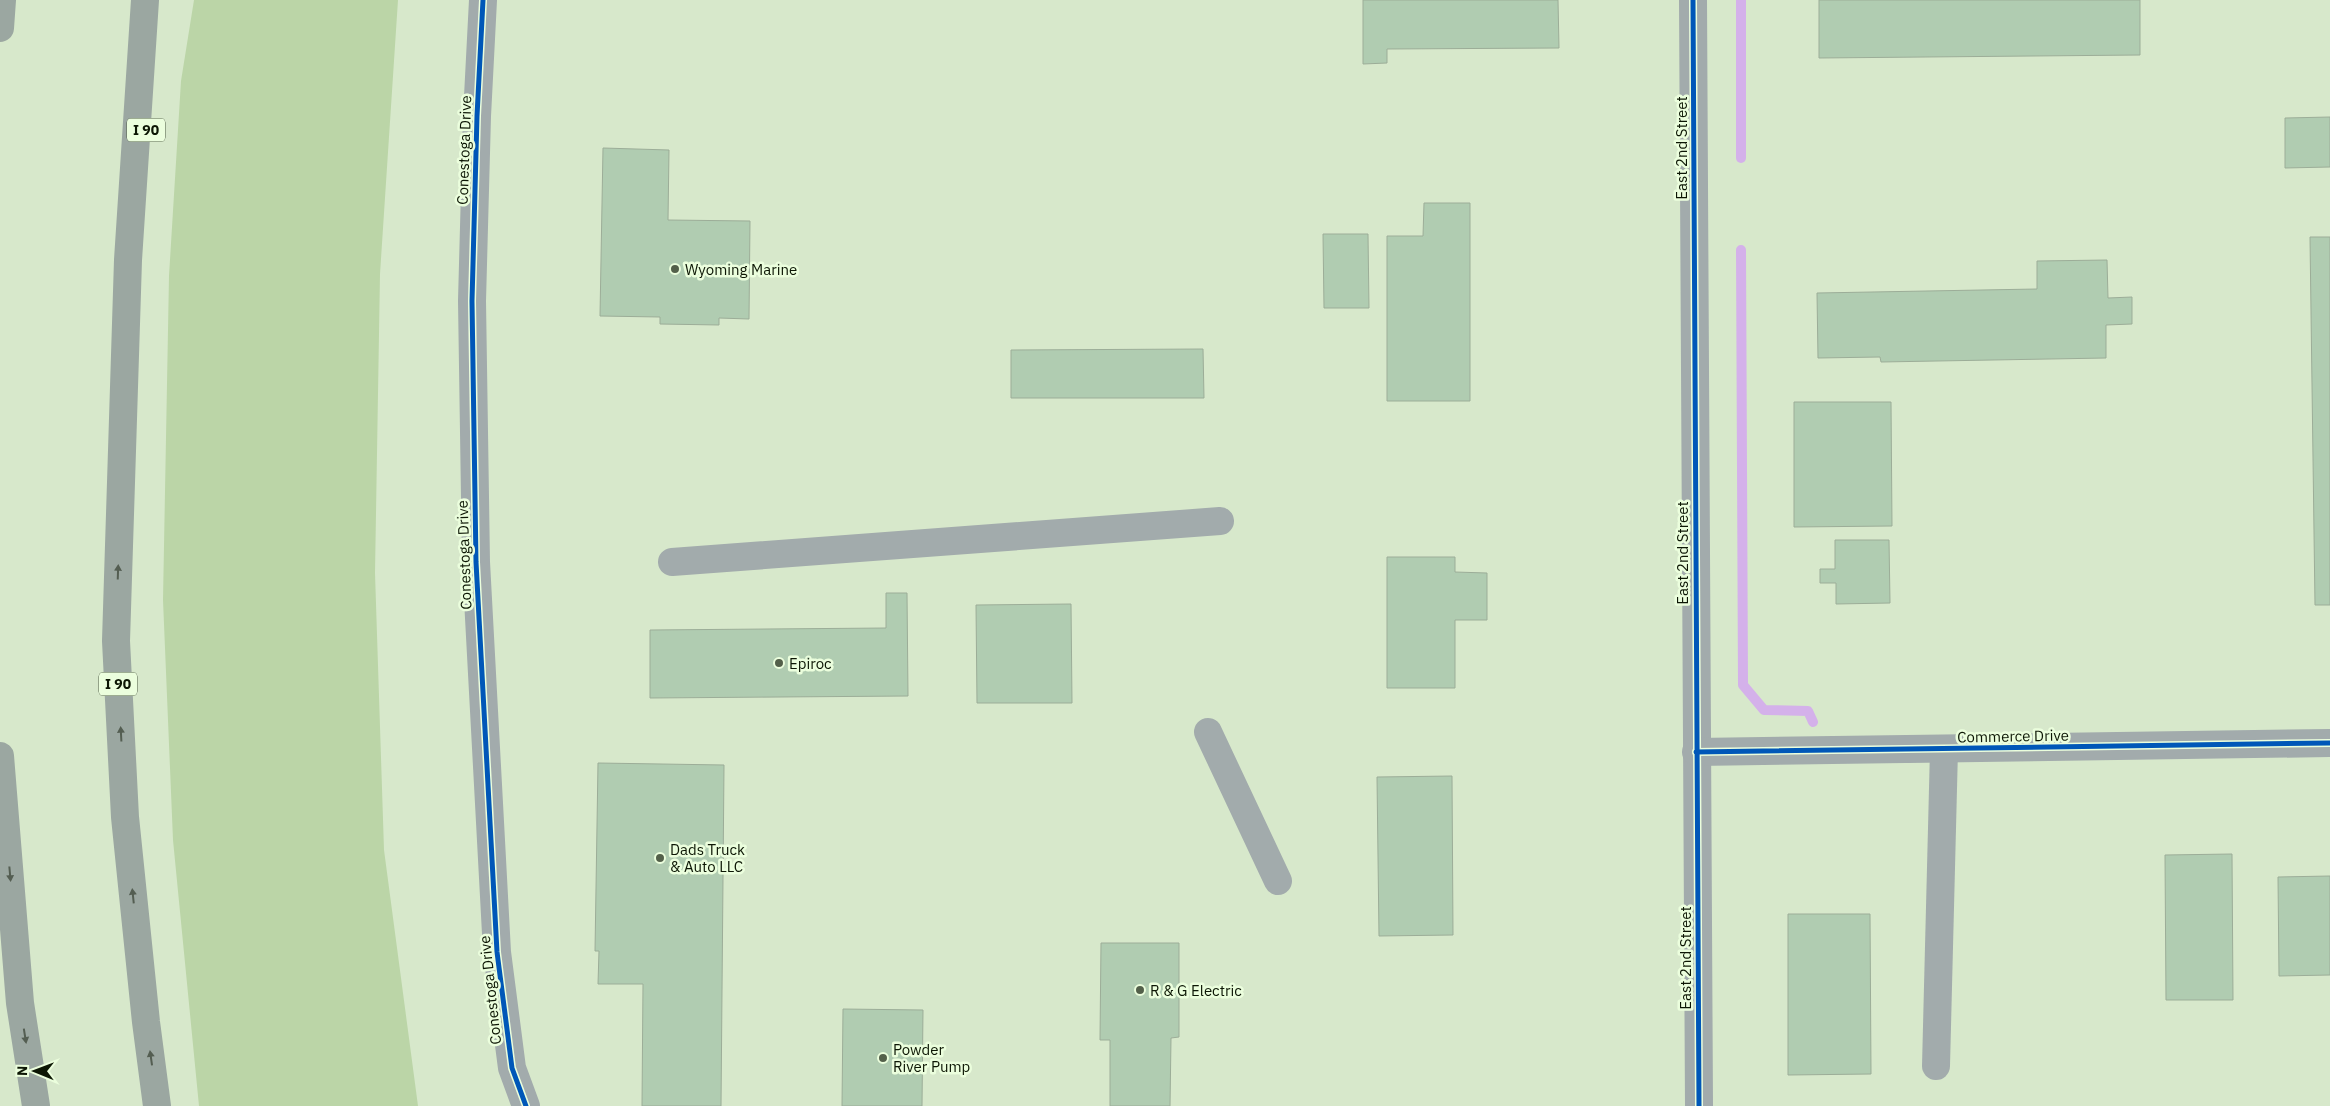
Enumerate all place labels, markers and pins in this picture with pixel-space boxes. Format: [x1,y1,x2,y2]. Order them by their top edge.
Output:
place label: Wyoming Marine [685,260,797,279]
marker: Wyoming Marine [669,263,681,275]
place label: Epiroc [789,654,832,673]
marker: Epiroc [773,657,785,669]
place label: Dads Truck & Auto LLC [670,840,745,876]
marker: Dads Truck & Auto LLC [654,852,666,864]
place label: R & G Electric [1150,981,1242,1000]
marker: R & G Electric [1134,984,1146,996]
place label: Powder River Pump [893,1040,970,1076]
marker: Powder River Pump [877,1052,889,1064]

